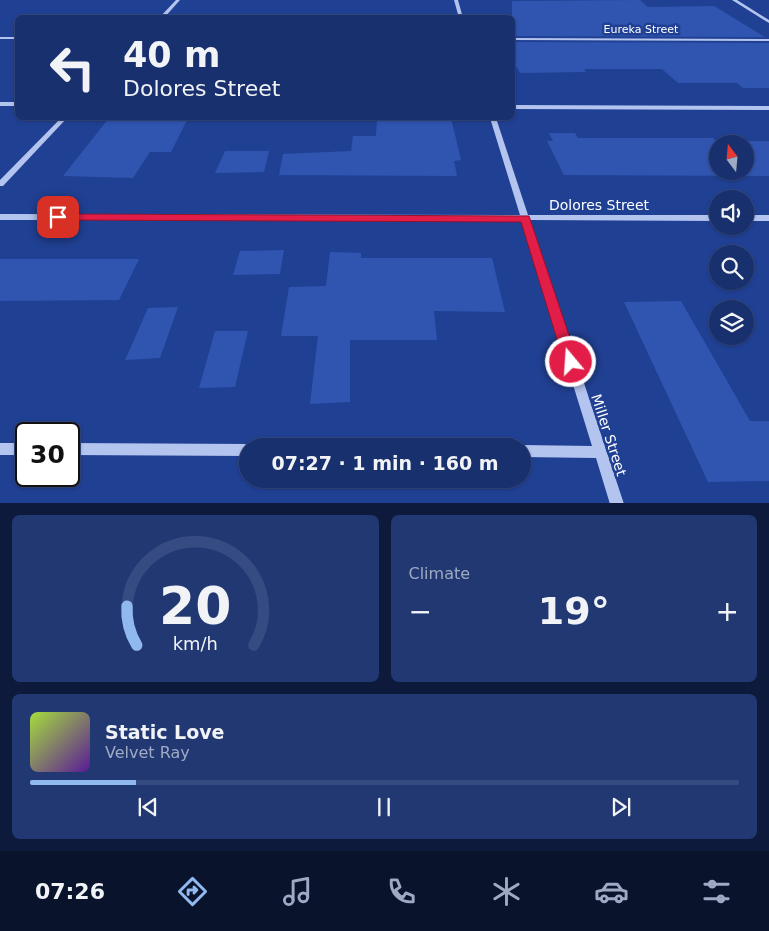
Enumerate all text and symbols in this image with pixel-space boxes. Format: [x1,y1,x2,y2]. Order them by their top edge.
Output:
street label: Eureka Street [604,23,679,36]
icon: left [40,35,105,100]
text: 40 m [123,35,220,75]
text: Dolores Street [123,76,280,101]
north arrow [709,135,754,180]
map controls [709,135,754,345]
button: sound [709,190,754,235]
pin [37,196,79,238]
street label: Dolores Street [549,197,650,213]
icon: arrive [44,203,72,231]
button: search [709,245,754,290]
button: layers [709,300,754,345]
position arrow [544,335,596,387]
street label: Miller Street [588,392,630,478]
speed limit sign: 30 [15,422,80,487]
text: 07:27 · 1 min · 160 m [271,452,499,474]
text: Climate [409,564,470,583]
text: 20 [159,576,231,636]
text: 19° [538,589,610,633]
text: − [409,595,432,628]
text: + [716,595,739,628]
text: km/h [173,633,218,654]
text: Static Love [105,721,225,743]
text: Velvet Ray [105,743,190,762]
icon: previous [134,793,162,821]
icon: pause [370,793,398,821]
icon: next [607,793,635,821]
icon: directions [175,874,210,909]
icon: music [280,874,315,909]
icon: phone [384,874,419,909]
icon: climate [489,874,524,909]
icon: car [594,874,629,909]
icon: filters [699,874,734,909]
text: 07:26 [35,879,105,904]

